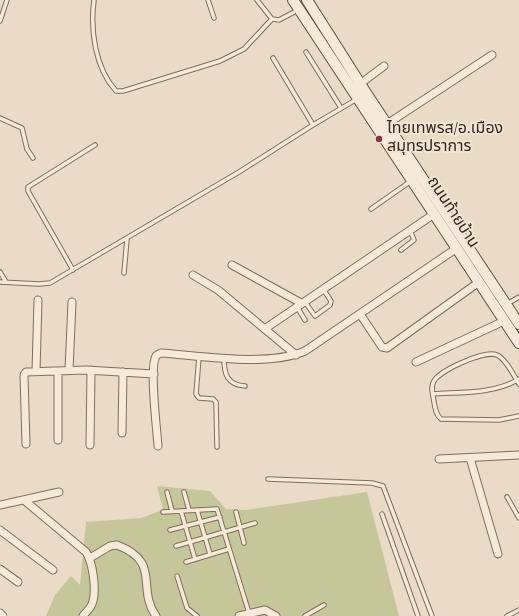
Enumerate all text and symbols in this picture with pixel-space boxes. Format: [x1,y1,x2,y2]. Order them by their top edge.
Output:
place label: ไทยเทพรส/อ.เมือง สมุทรปราการ [387,120,503,158]
marker: ไทยเทพรส/อ.เมือง สมุทรปราการ [374,134,384,144]
street label: ถนนท้ายบ้าน [422,174,482,252]

